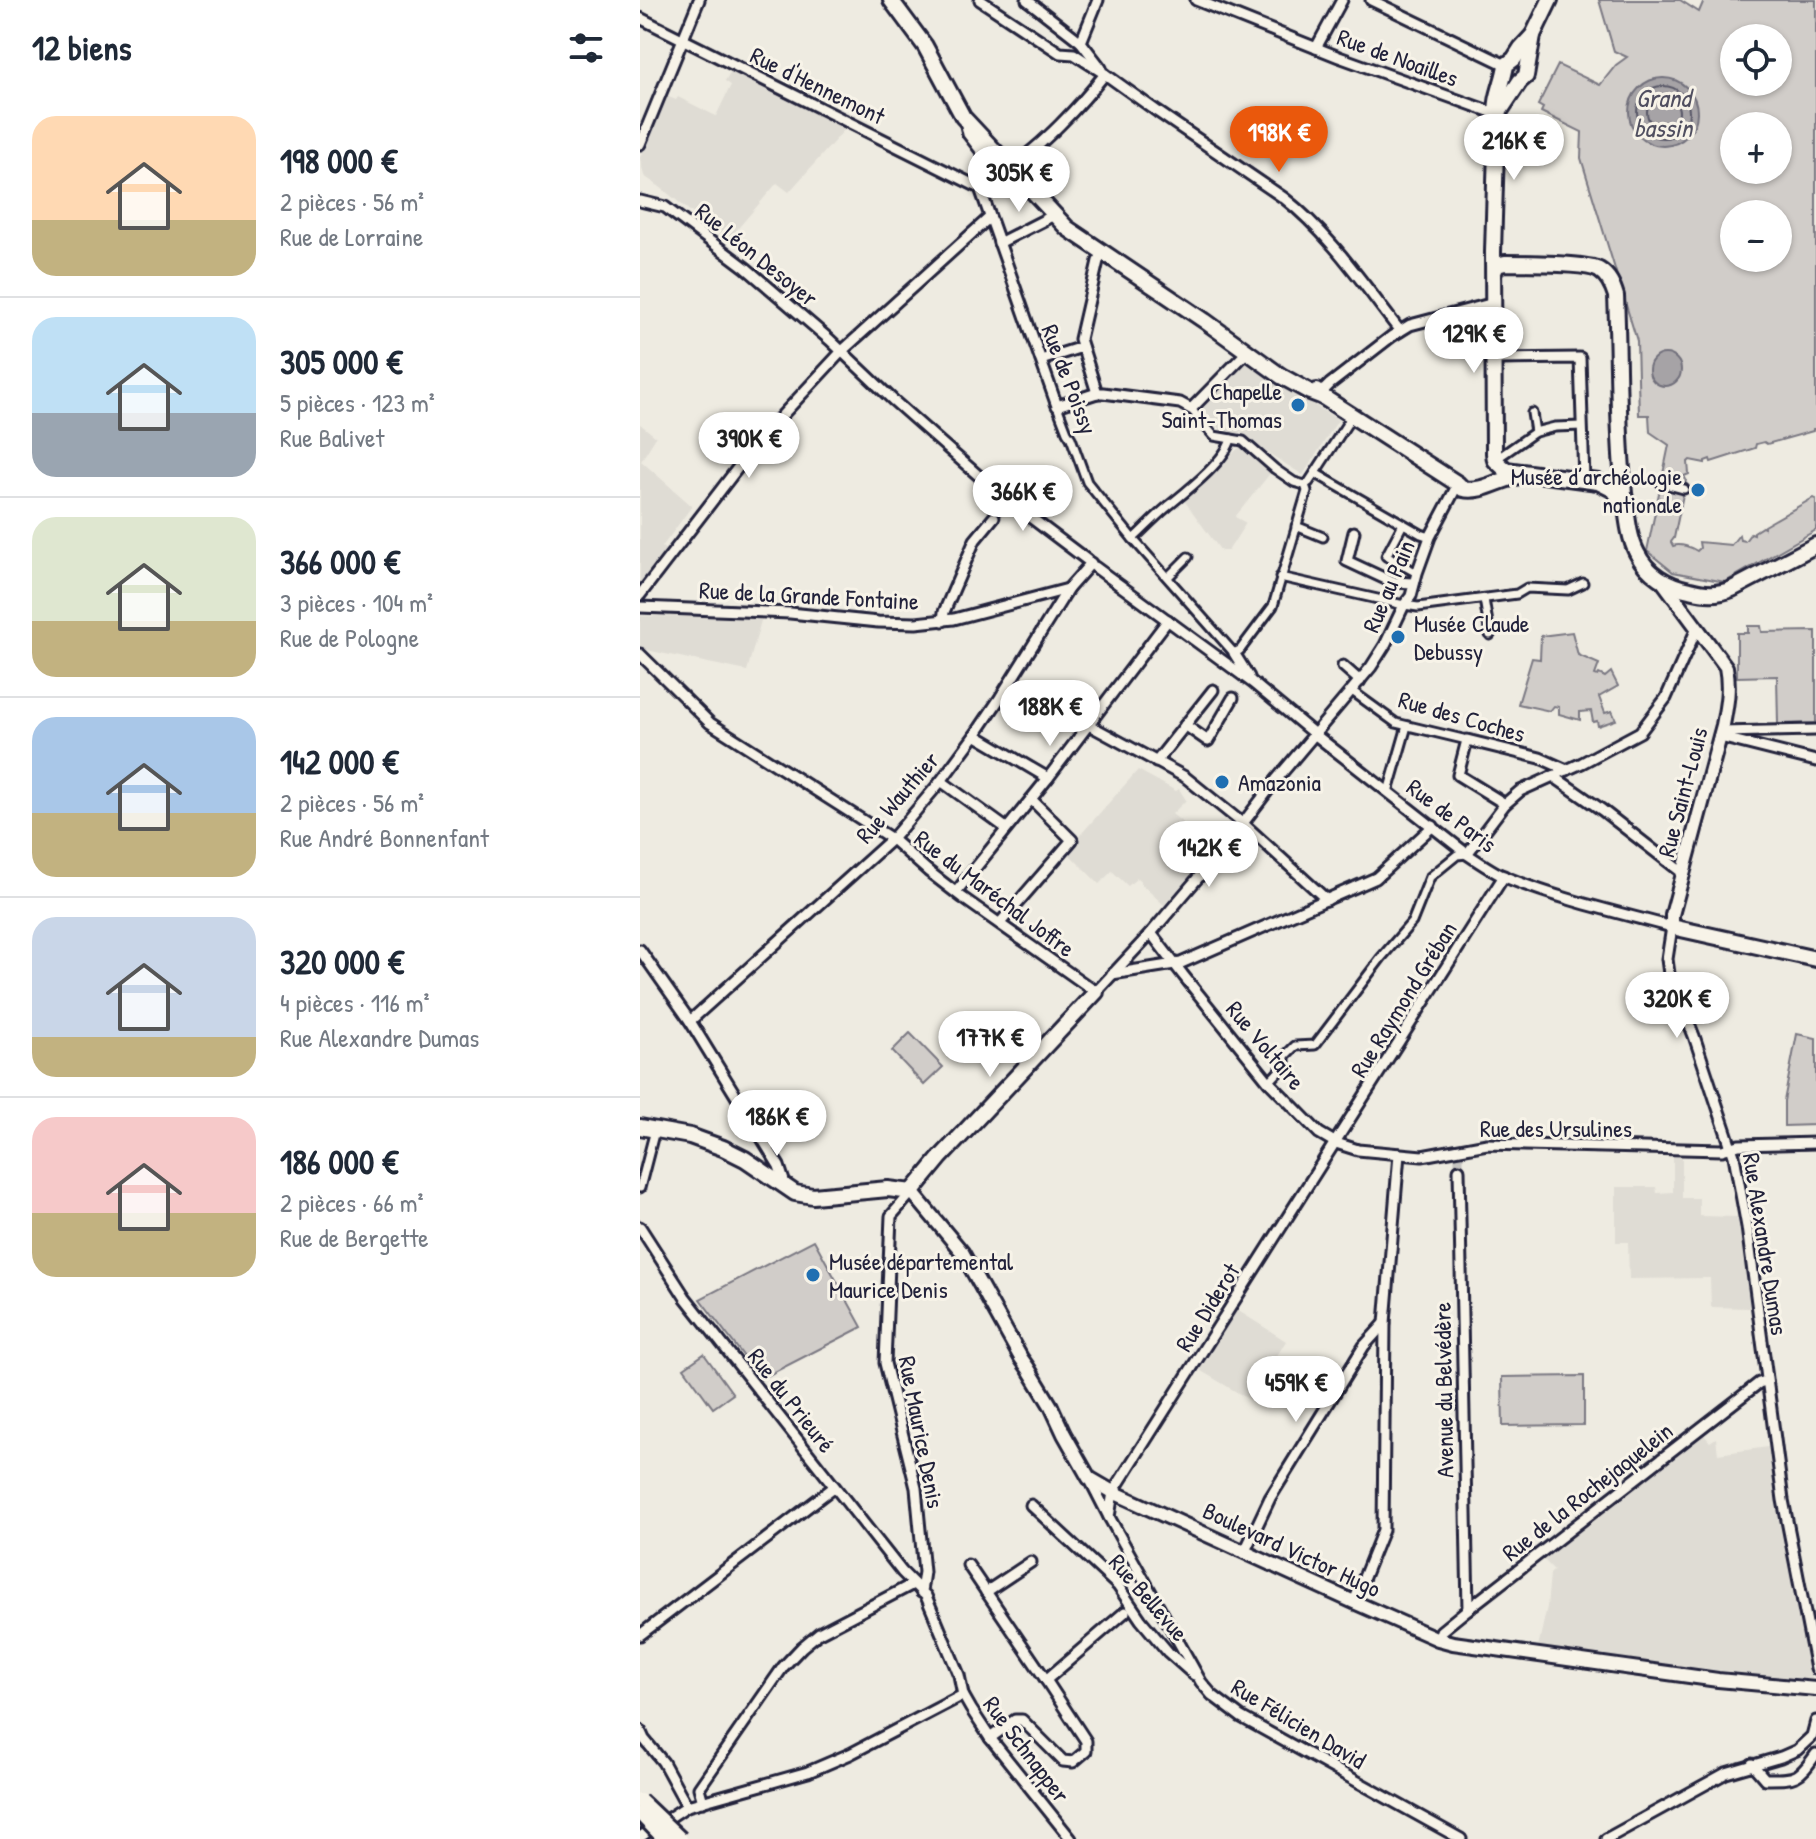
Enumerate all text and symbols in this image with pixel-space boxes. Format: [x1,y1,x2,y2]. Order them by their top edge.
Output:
street label: Rue de Noailles [1333,20,1463,94]
map controls [1720,24,1792,272]
button: locate [1720,24,1792,96]
text: 12 biens [32,25,132,71]
icon: filters [564,26,608,70]
street label: Rue d'Hennemont [745,39,891,132]
water label: Grand bassin [1634,80,1694,145]
pin: 198K € [1214,106,1344,174]
button: + [1720,112,1792,184]
text: 198K € [1248,114,1310,149]
pin: 216K € [1449,114,1579,182]
text: 216K € [1482,122,1546,157]
text: 198 000 € [280,138,397,184]
pin: 305K € [954,146,1084,214]
icon: home [96,148,192,244]
text: 305K € [986,154,1052,189]
text: 2 pièces · 56 m² [280,184,424,219]
street label: Rue Léon Desoyer [689,195,825,313]
button: − [1720,200,1792,272]
text: Rue de Lorraine [280,219,423,254]
pin: 129K € [1409,307,1539,375]
text: 129K € [1442,315,1506,350]
street label: Rue de Poissy [1034,319,1106,439]
text: 305 000 € [280,339,403,385]
icon: home [96,349,192,445]
place label: Chapelle Saint-Thomas [1161,375,1282,435]
text: 5 pièces · 123 m² [280,385,435,420]
marker: Chapelle Saint-Thomas [1289,396,1307,414]
pin: 390K € [684,412,814,480]
text: Rue Balivet [280,420,384,455]
text: 390K € [717,420,781,455]
place label: Musée d’archéologie nationale [1511,460,1682,520]
pin: 366K € [958,465,1088,533]
text: 366K € [991,473,1055,508]
marker: Musée d’archéologie nationale [1689,481,1707,499]
street label: Rue au Pain [1354,535,1422,637]
text: 366 000 € [280,539,400,585]
icon: home [96,549,192,645]
street label: Rue de la Grande Fontaine [698,573,920,617]
text: 3 pièces · 104 m² [280,585,433,620]
place label: Musée Claude Debussy [1414,607,1530,667]
text: Rue de Pologne [280,620,419,655]
marker: Musée Claude Debussy [1389,628,1407,646]
pin: 188K € [985,680,1115,748]
street label: Rue des Coches [1395,683,1529,749]
text: 188K € [1018,688,1082,723]
street label: Rue Saint-Louis [1649,724,1715,860]
text: 142 000 € [280,739,399,785]
street label: Rue Wauthier [848,744,946,850]
icon: home [96,749,192,845]
place label: Amazonia [1238,766,1321,798]
street label: Rue de Paris [1401,771,1503,859]
marker: Amazonia [1213,773,1231,791]
text: 2 pièces · 56 m² [280,785,424,820]
text: Rue André Bonnenfant [280,820,489,855]
pin: 142K € [1144,821,1274,889]
street label: Rue du Maréchal Joffre [908,822,1082,964]
text: 142K € [1177,829,1241,864]
street label: Rue Raymond Gréban [1342,915,1464,1083]
text: 320 000 € [280,939,404,985]
icon: home [96,949,192,1045]
pin: 320K € [1612,972,1742,1040]
text: 320K € [1643,980,1711,1015]
text: 4 pièces · 116 m² [280,985,430,1020]
street label: Rue Voltaire [1219,994,1313,1097]
pin: 177K € [925,1011,1055,1079]
text: 177K € [956,1019,1024,1054]
text: Rue Alexandre Dumas [280,1020,479,1055]
pin: 186K € [712,1090,842,1158]
text: 186K € [745,1098,809,1133]
street label: Rue des Ursulines [1480,1112,1632,1144]
text: 186 000 € [280,1139,398,1185]
icon: home [96,1149,192,1245]
street label: Rue Alexandre Dumas [1736,1151,1796,1337]
text: 2 pièces · 66 m² [280,1185,423,1220]
text: Rue de Bergette [280,1220,429,1255]
place label: Musée départemental Maurice Denis [829,1245,1014,1305]
street label: Rue Diderot [1167,1256,1247,1357]
marker: Musée départemental Maurice Denis [804,1266,822,1284]
street label: Avenue du Belvédère [1425,1301,1461,1478]
street label: Rue du Prieuré [741,1341,843,1459]
street label: Rue Maurice Denis [892,1353,952,1511]
pin: 459K € [1231,1356,1361,1424]
text: 459K € [1265,1364,1327,1399]
street label: Rue de la Rochejaquelein [1495,1414,1679,1568]
street label: Boulevard Victor Hugo [1198,1494,1386,1604]
street label: Rue Bellevue [1102,1547,1196,1648]
street label: Rue Félicien David [1226,1670,1372,1776]
street label: Rue Schnapper [976,1689,1078,1809]

